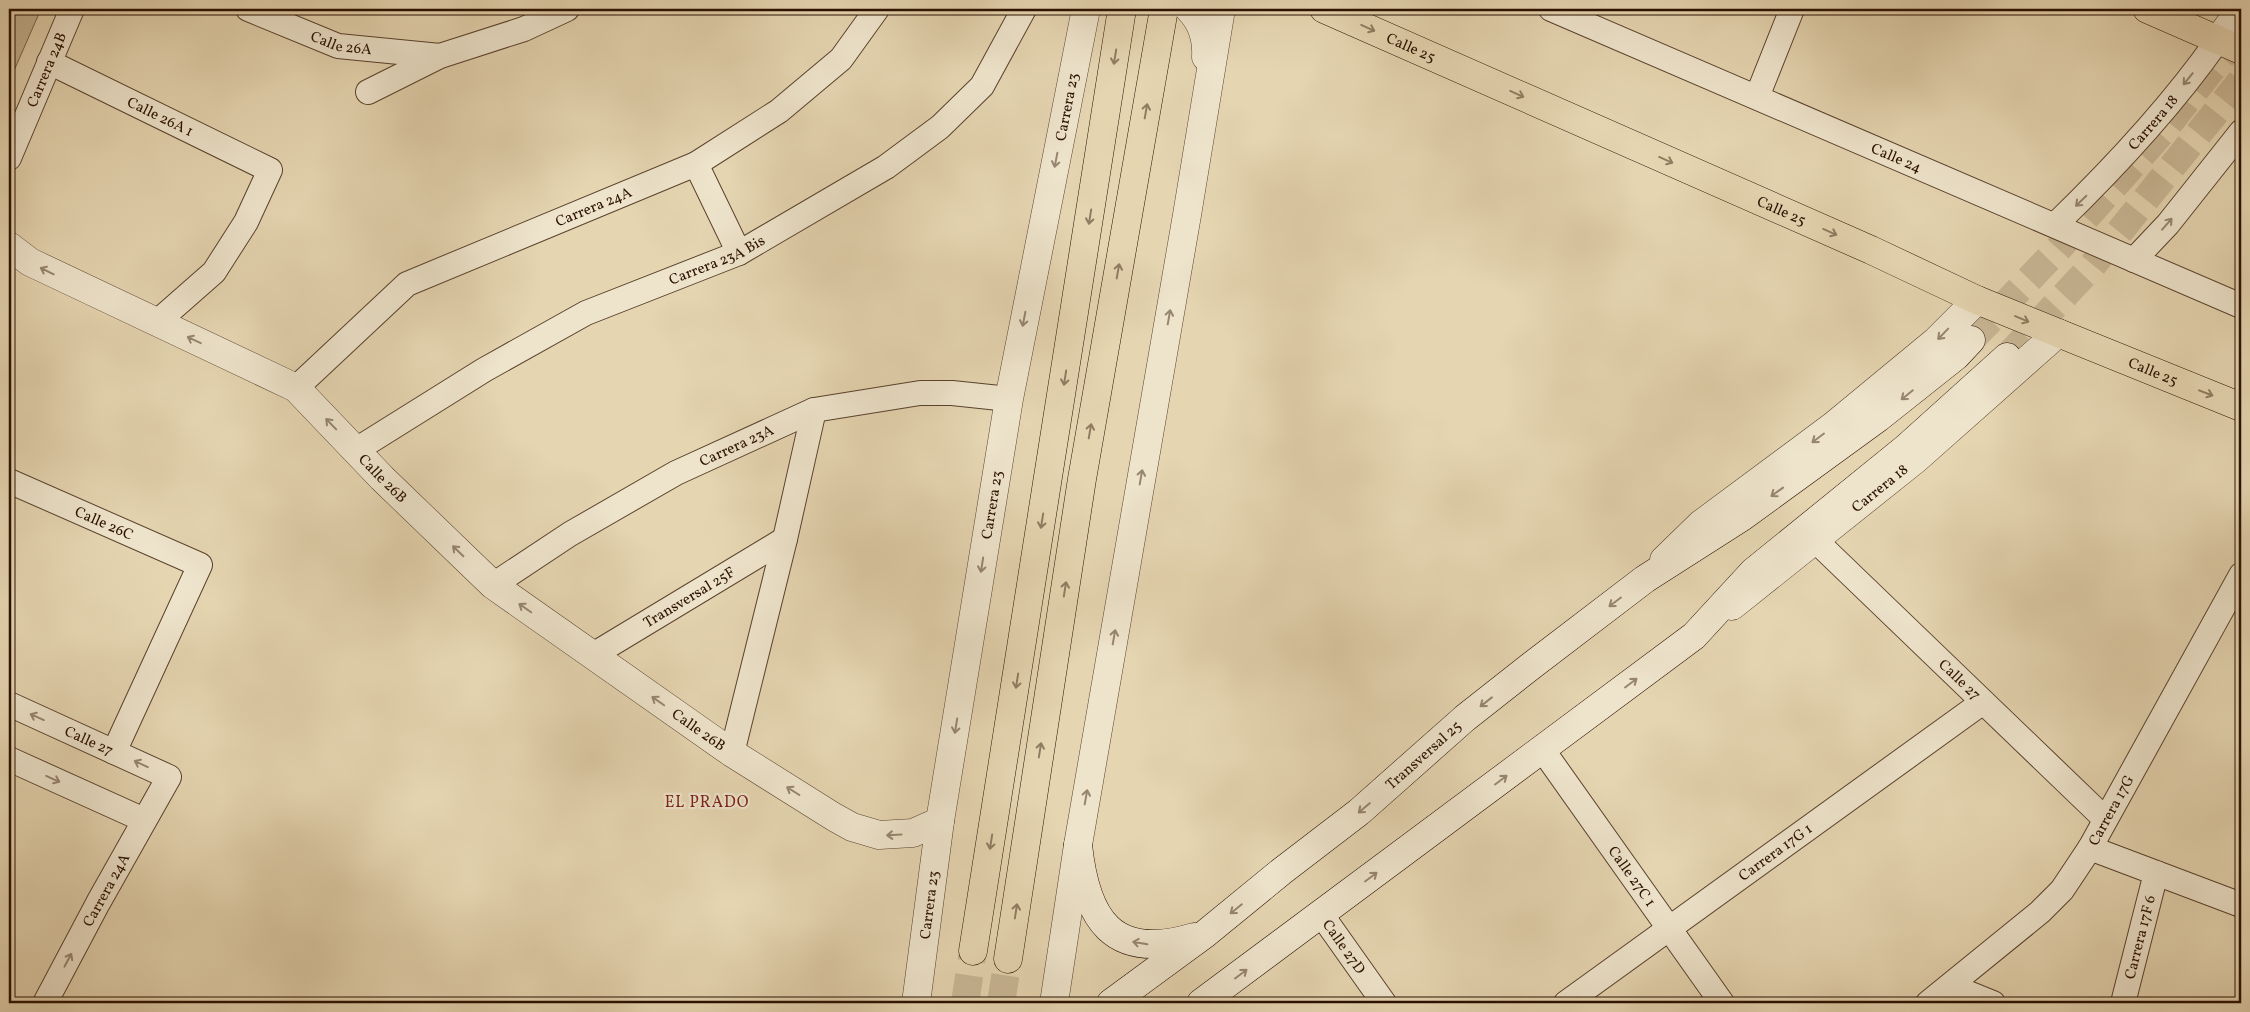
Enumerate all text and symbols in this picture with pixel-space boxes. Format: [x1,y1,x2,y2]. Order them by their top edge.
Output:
one-way arrow [1360,24,1375,34]
street label: Calle 26A [307,27,373,61]
street label: Carrera 24B [23,29,73,111]
street label: Calle 25 [1382,29,1438,69]
one-way arrow [1110,49,1120,65]
street label: Carrera 23 [1051,71,1085,143]
one-way arrow [2183,72,2194,85]
one-way arrow [1509,90,1524,99]
street label: Carrera 18 [2124,91,2184,156]
street label: Calle 26A 1 [123,93,196,143]
one-way arrow [1141,103,1151,119]
street label: Calle 24 [1867,139,1924,179]
one-way arrow [1051,151,1060,167]
one-way arrow [1658,155,1673,165]
street label: Carrera 24A [553,183,636,233]
street label: Calle 25 [1753,192,1809,232]
one-way arrow [2075,194,2087,206]
one-way arrow [1084,209,1094,225]
one-way arrow [2161,218,2172,231]
one-way arrow [1822,228,1837,238]
street label: Carrera 23A Bis [666,231,770,291]
one-way arrow [1114,263,1124,279]
one-way arrow [40,265,55,275]
one-way arrow [1164,309,1174,325]
one-way arrow [1019,311,1029,327]
one-way arrow [2015,315,2030,324]
one-way arrow [1937,328,1949,341]
one-way arrow [187,335,202,345]
street label: Calle 25 [2125,353,2180,392]
one-way arrow [1059,370,1069,386]
one-way arrow [1901,389,1914,400]
one-way arrow [2198,389,2213,398]
one-way arrow [325,418,337,430]
street label: Carrera 23A [696,421,778,473]
one-way arrow [1086,423,1096,439]
one-way arrow [1812,432,1825,443]
street label: Calle 26B [353,450,411,509]
street label: Carrera 18 [1848,460,1913,518]
street label: Carrera 23 [977,469,1009,541]
one-way arrow [1137,469,1147,485]
one-way arrow [1771,486,1784,497]
street label: Calle 26C [71,502,136,546]
one-way arrow [1037,512,1047,528]
one-way arrow [452,546,464,558]
one-way arrow [976,557,986,573]
street label: Transversal 25F [640,563,739,634]
one-way arrow [1060,582,1070,598]
one-way arrow [1608,596,1621,607]
one-way arrow [518,603,532,613]
one-way arrow [1109,629,1119,645]
street label: Calle 27 [1933,655,1985,706]
one-way arrow [1011,673,1021,689]
one-way arrow [1624,678,1638,688]
one-way arrow [651,696,665,706]
one-way arrow [1480,696,1493,707]
street label: Calle 26B [667,705,729,757]
one-way arrow [30,712,45,721]
one-way arrow [950,717,960,733]
street label: Transversal 25 [1382,717,1467,795]
street label: Calle 27 [61,722,116,762]
one-way arrow [1036,742,1046,758]
one-way arrow [134,759,149,769]
street label: Carrera 17G [2084,772,2140,850]
one-way arrow [45,775,60,784]
one-way arrow [1494,775,1508,785]
one-way arrow [786,786,800,796]
one-way arrow [1081,789,1091,805]
district label: EL PRADO [665,792,749,814]
one-way arrow [1357,803,1370,814]
street label: Carrera 17G 1 [1735,819,1817,887]
one-way arrow [886,830,902,839]
one-way arrow [986,833,996,849]
street label: Calle 27C 1 [1602,843,1660,912]
street label: Carrera 24A [79,850,136,931]
street label: Carrera 23 [916,869,945,941]
one-way arrow [1364,872,1378,882]
street label: Carrera 17F 6 [2120,893,2162,982]
one-way arrow [1011,903,1021,919]
one-way arrow [1230,903,1243,914]
street label: Calle 27D [1316,916,1369,979]
one-way arrow [1133,937,1149,947]
one-way arrow [64,953,73,968]
one-way arrow [1234,969,1248,979]

